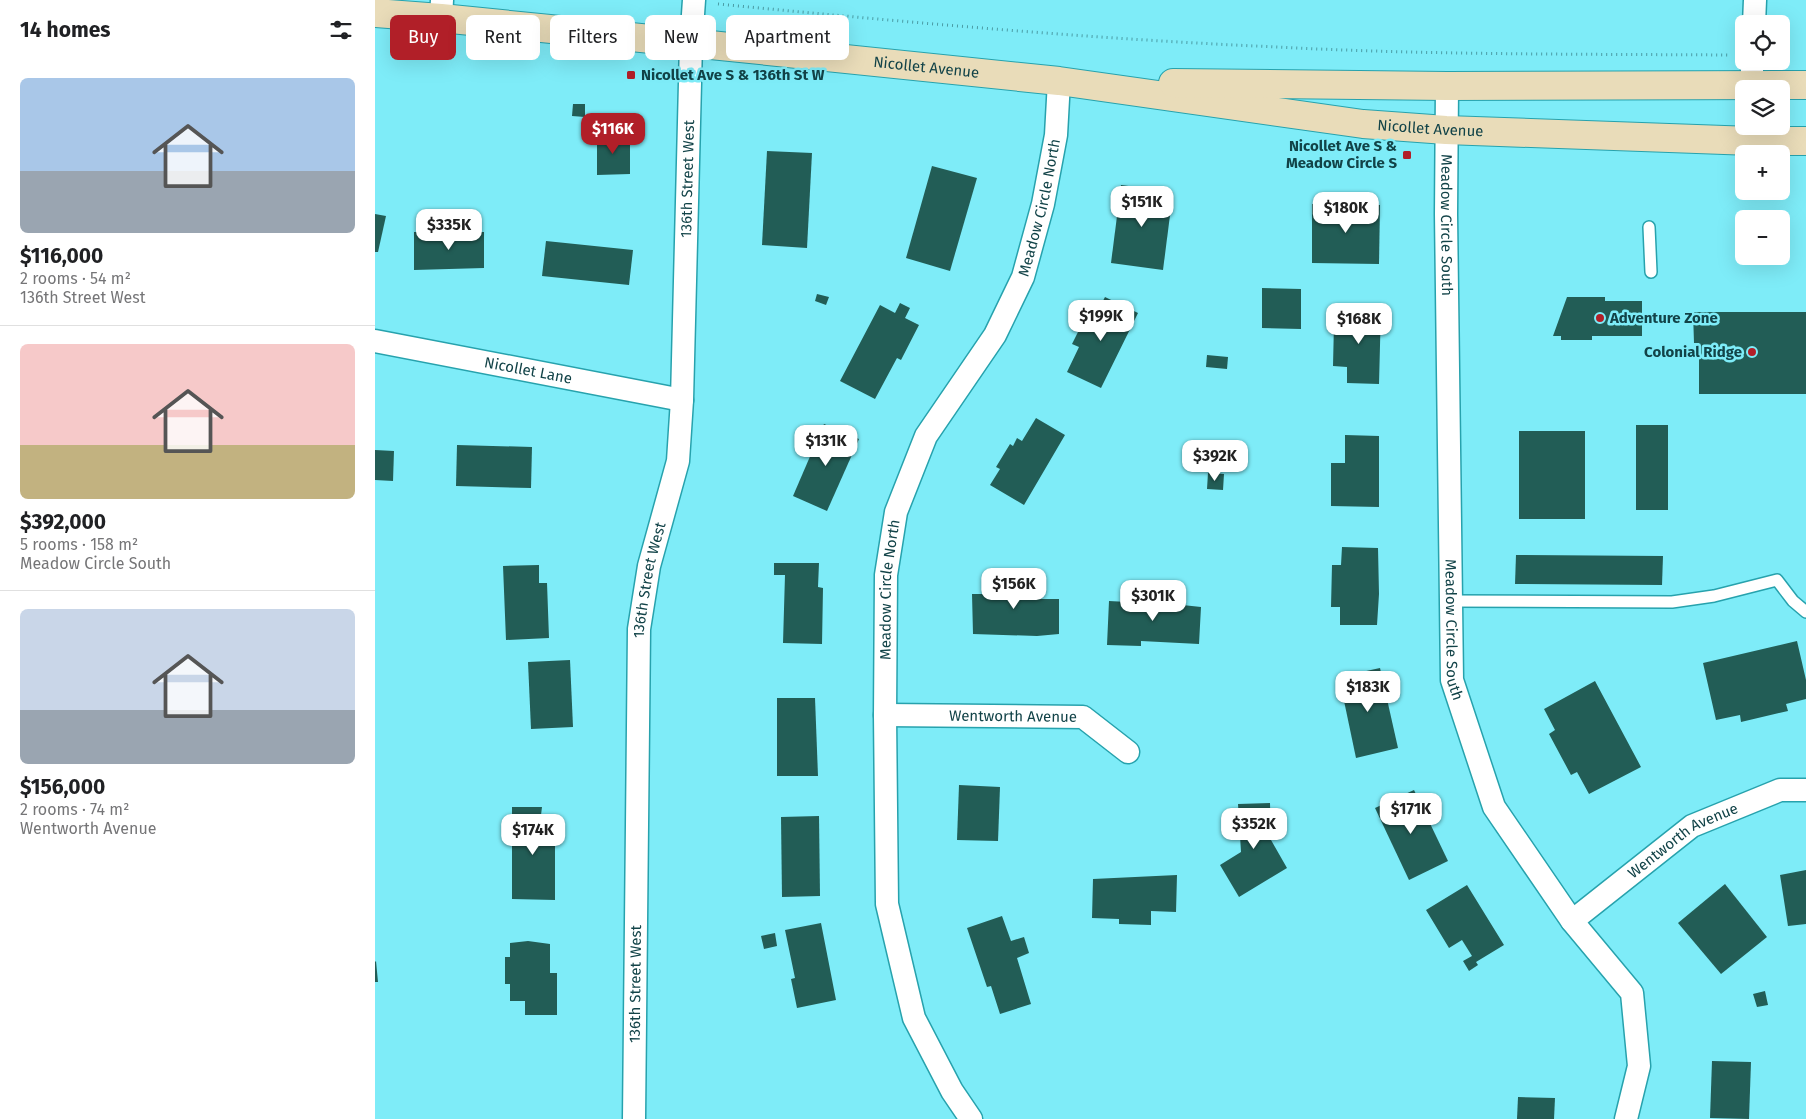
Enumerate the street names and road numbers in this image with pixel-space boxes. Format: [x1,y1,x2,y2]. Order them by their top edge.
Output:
street label: Nicollet Avenue [873,53,980,82]
street label: Nicollet Avenue [1377,116,1484,140]
street label: 136th Street West [677,119,698,238]
street label: Meadow Circle North [1015,137,1064,278]
street label: Meadow Circle South [1437,154,1456,296]
street label: Nicollet Lane [483,353,574,388]
street label: Meadow Circle North [876,518,904,660]
street label: 136th Street West [630,520,670,638]
street label: Meadow Circle South [1441,559,1467,703]
street label: Wentworth Avenue [949,707,1077,726]
street label: Wentworth Avenue [1624,799,1741,882]
street label: 136th Street West [626,924,645,1043]

